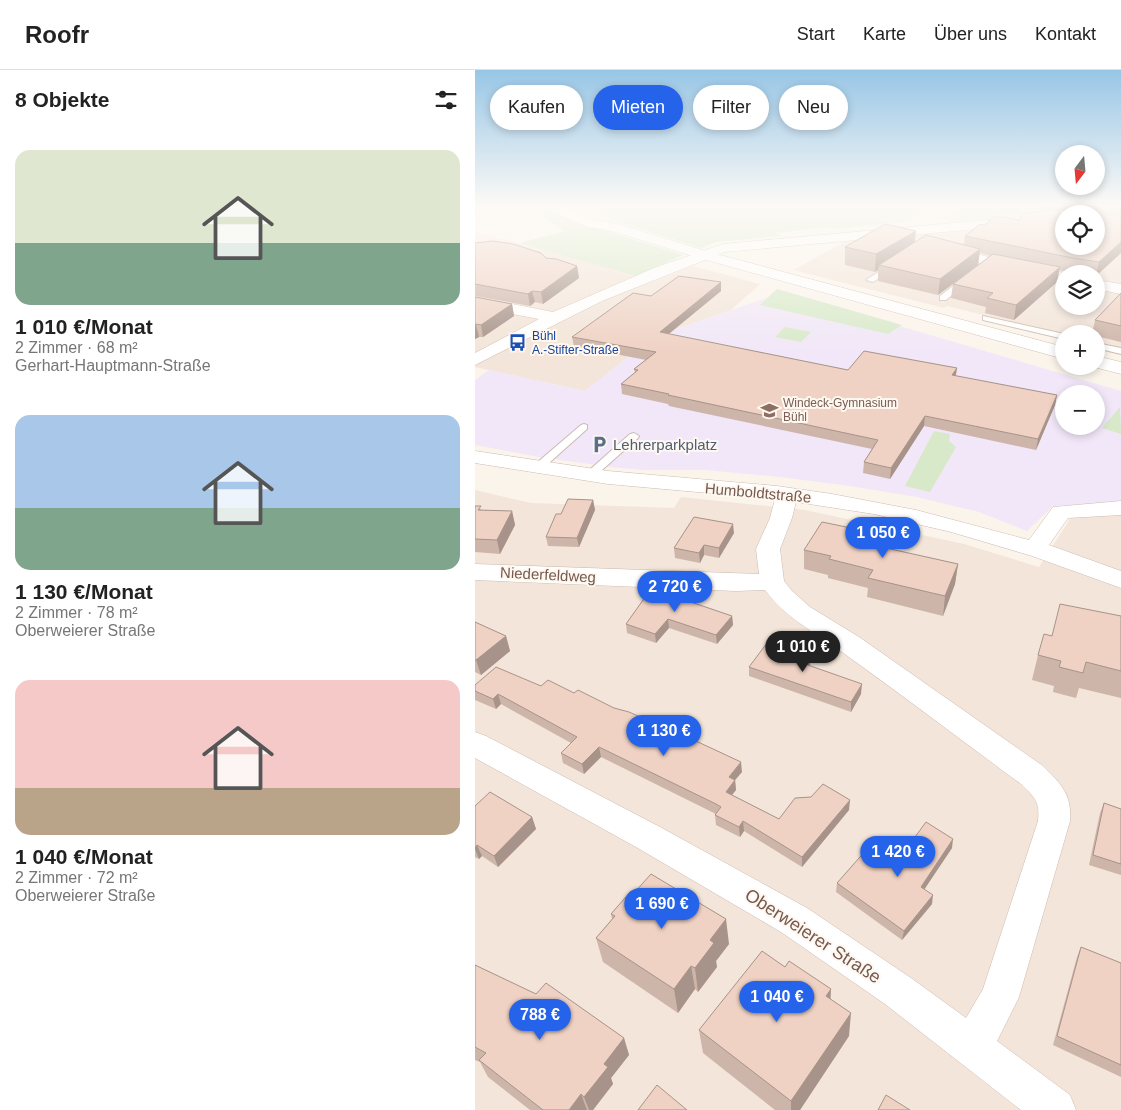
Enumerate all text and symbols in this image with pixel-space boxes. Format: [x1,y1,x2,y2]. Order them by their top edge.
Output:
text: Roofr [25,21,89,48]
text: Start [797,24,835,44]
text: Karte [863,24,906,44]
text: Über uns [934,24,1007,44]
text: Kontakt [1035,24,1096,44]
chip: Kaufen [490,85,583,130]
chip: Mieten [593,85,683,130]
chip: Filter [693,85,769,130]
chip: Neu [779,85,848,130]
icon: filters [432,86,460,114]
text: 8 Objekte [15,88,110,111]
north arrow [1055,145,1105,195]
map controls [1055,145,1105,435]
icon: home [193,183,283,273]
button: locate [1055,205,1105,255]
button: layers [1055,265,1105,315]
text: 1 010 €/Monat [15,315,153,338]
button: + [1055,325,1105,375]
place label: Bühl A.-Stifter-Straße [532,329,619,357]
bus stop icon: Bühl A.-Stifter-Straße [508,333,528,353]
text: 2 Zimmer · 68 m² [15,339,138,356]
text: Gerhart-Hauptmann-Straße [15,357,211,374]
button: − [1055,385,1105,435]
place label: Windeck-Gymnasium Bühl [783,396,897,424]
school or university icon: Windeck-Gymnasium Bühl [759,400,779,420]
parking icon: Lehrerparkplatz [589,435,609,455]
place label: Lehrerparkplatz [613,436,717,453]
icon: home [193,448,283,538]
street label: Humboldtstraße [704,479,812,506]
pin: 1 050 € [837,516,929,559]
text: 1 050 € [856,524,910,541]
street label: Niederfeldweg [500,564,596,585]
pin: 2 720 € [629,570,721,613]
text: 2 720 € [648,578,702,595]
text: 1 130 €/Monat [15,580,153,603]
text: 2 Zimmer · 78 m² [15,604,138,621]
text: Oberweierer Straße [15,622,156,639]
pin: 1 010 € [757,630,849,673]
text: 1 010 € [776,638,830,655]
icon: home [193,713,283,803]
pin: 1 130 € [618,714,710,757]
text: 1 130 € [637,722,691,739]
pin: 1 420 € [852,836,944,878]
text: 1 420 € [871,843,925,860]
text: 1 040 €/Monat [15,845,153,868]
text: 2 Zimmer · 72 m² [15,869,138,886]
street label: Oberweierer Straße [741,885,885,987]
text: Oberweierer Straße [15,887,156,904]
pin: 1 690 € [616,888,708,930]
text: 1 690 € [635,895,689,912]
pin: 1 040 € [731,980,823,1023]
text: 1 040 € [750,988,804,1005]
pin: 788 € [505,998,575,1041]
text: 788 € [520,1006,560,1023]

